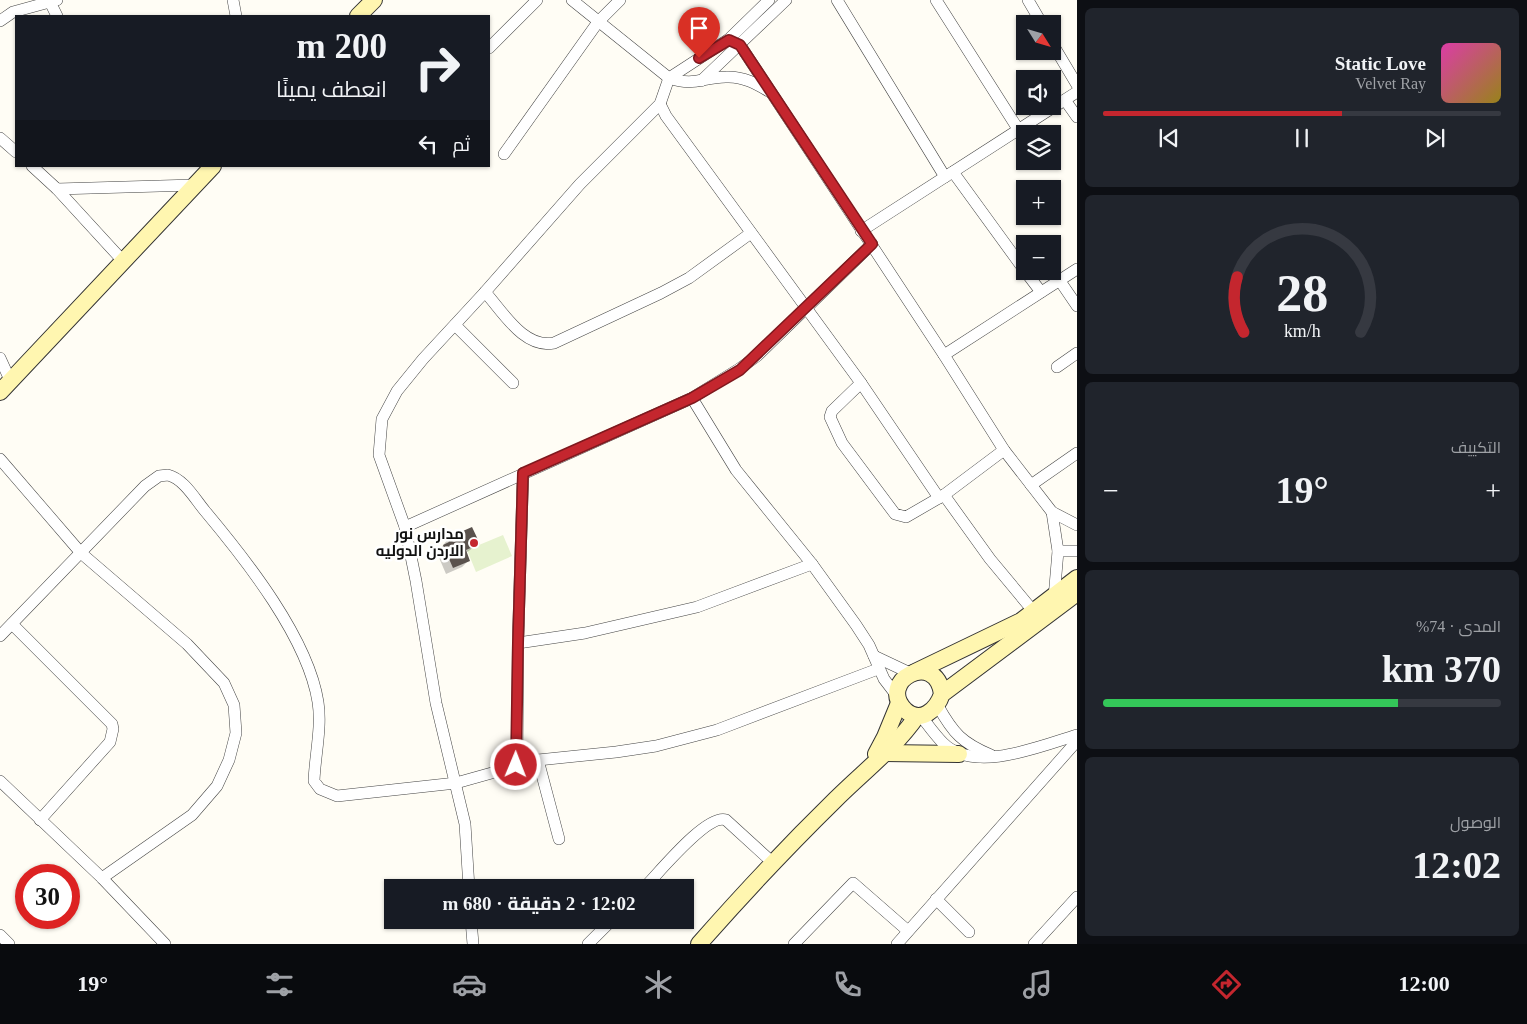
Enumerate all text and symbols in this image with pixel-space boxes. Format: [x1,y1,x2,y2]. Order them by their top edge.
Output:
pin [678,7,720,58]
icon: arrive [685,14,713,42]
north arrow [1016,15,1061,60]
map controls [1016,15,1061,280]
text: 200 m [297,27,387,66]
icon: right [405,35,470,100]
text: Static Love [1335,53,1426,74]
button: sound [1016,70,1061,115]
text: Velvet Ray [1355,75,1426,92]
text: انعطف يمينًا [276,77,387,102]
icon: previous [1155,124,1183,152]
icon: pause [1288,124,1316,152]
icon: next [1421,124,1449,152]
button: layers [1016,125,1061,170]
icon: left [414,130,442,158]
text: ثم [452,134,470,155]
button: + [1016,180,1061,225]
button: − [1016,235,1061,280]
text: 28 [1276,265,1328,322]
text: km/h [1284,321,1320,341]
text: التكييف [1451,439,1501,456]
text: 19° [1275,469,1329,511]
text: − [1103,475,1119,506]
text: + [1485,475,1501,506]
place label: مدارس نور الاردن الدوليه [376,526,464,560]
marker: مدارس نور الاردن الدوليه [468,537,480,549]
text: المدى · 74% [1416,618,1501,635]
text: 370 km [1382,648,1501,690]
position arrow [489,738,541,790]
text: الوصول [1450,814,1501,831]
text: 12:02 [1412,844,1501,886]
speed limit sign: 30 [15,864,80,929]
text: 12:02 · 2 دقيقة · 680 m [442,893,636,914]
icon: filters [262,967,297,1002]
icon: car [452,967,487,1002]
icon: climate [641,967,676,1002]
icon: phone [830,967,865,1002]
icon: music [1020,967,1055,1002]
icon: directions [1209,967,1244,1002]
text: 19° [77,971,108,996]
text: 12:00 [1399,971,1450,996]

